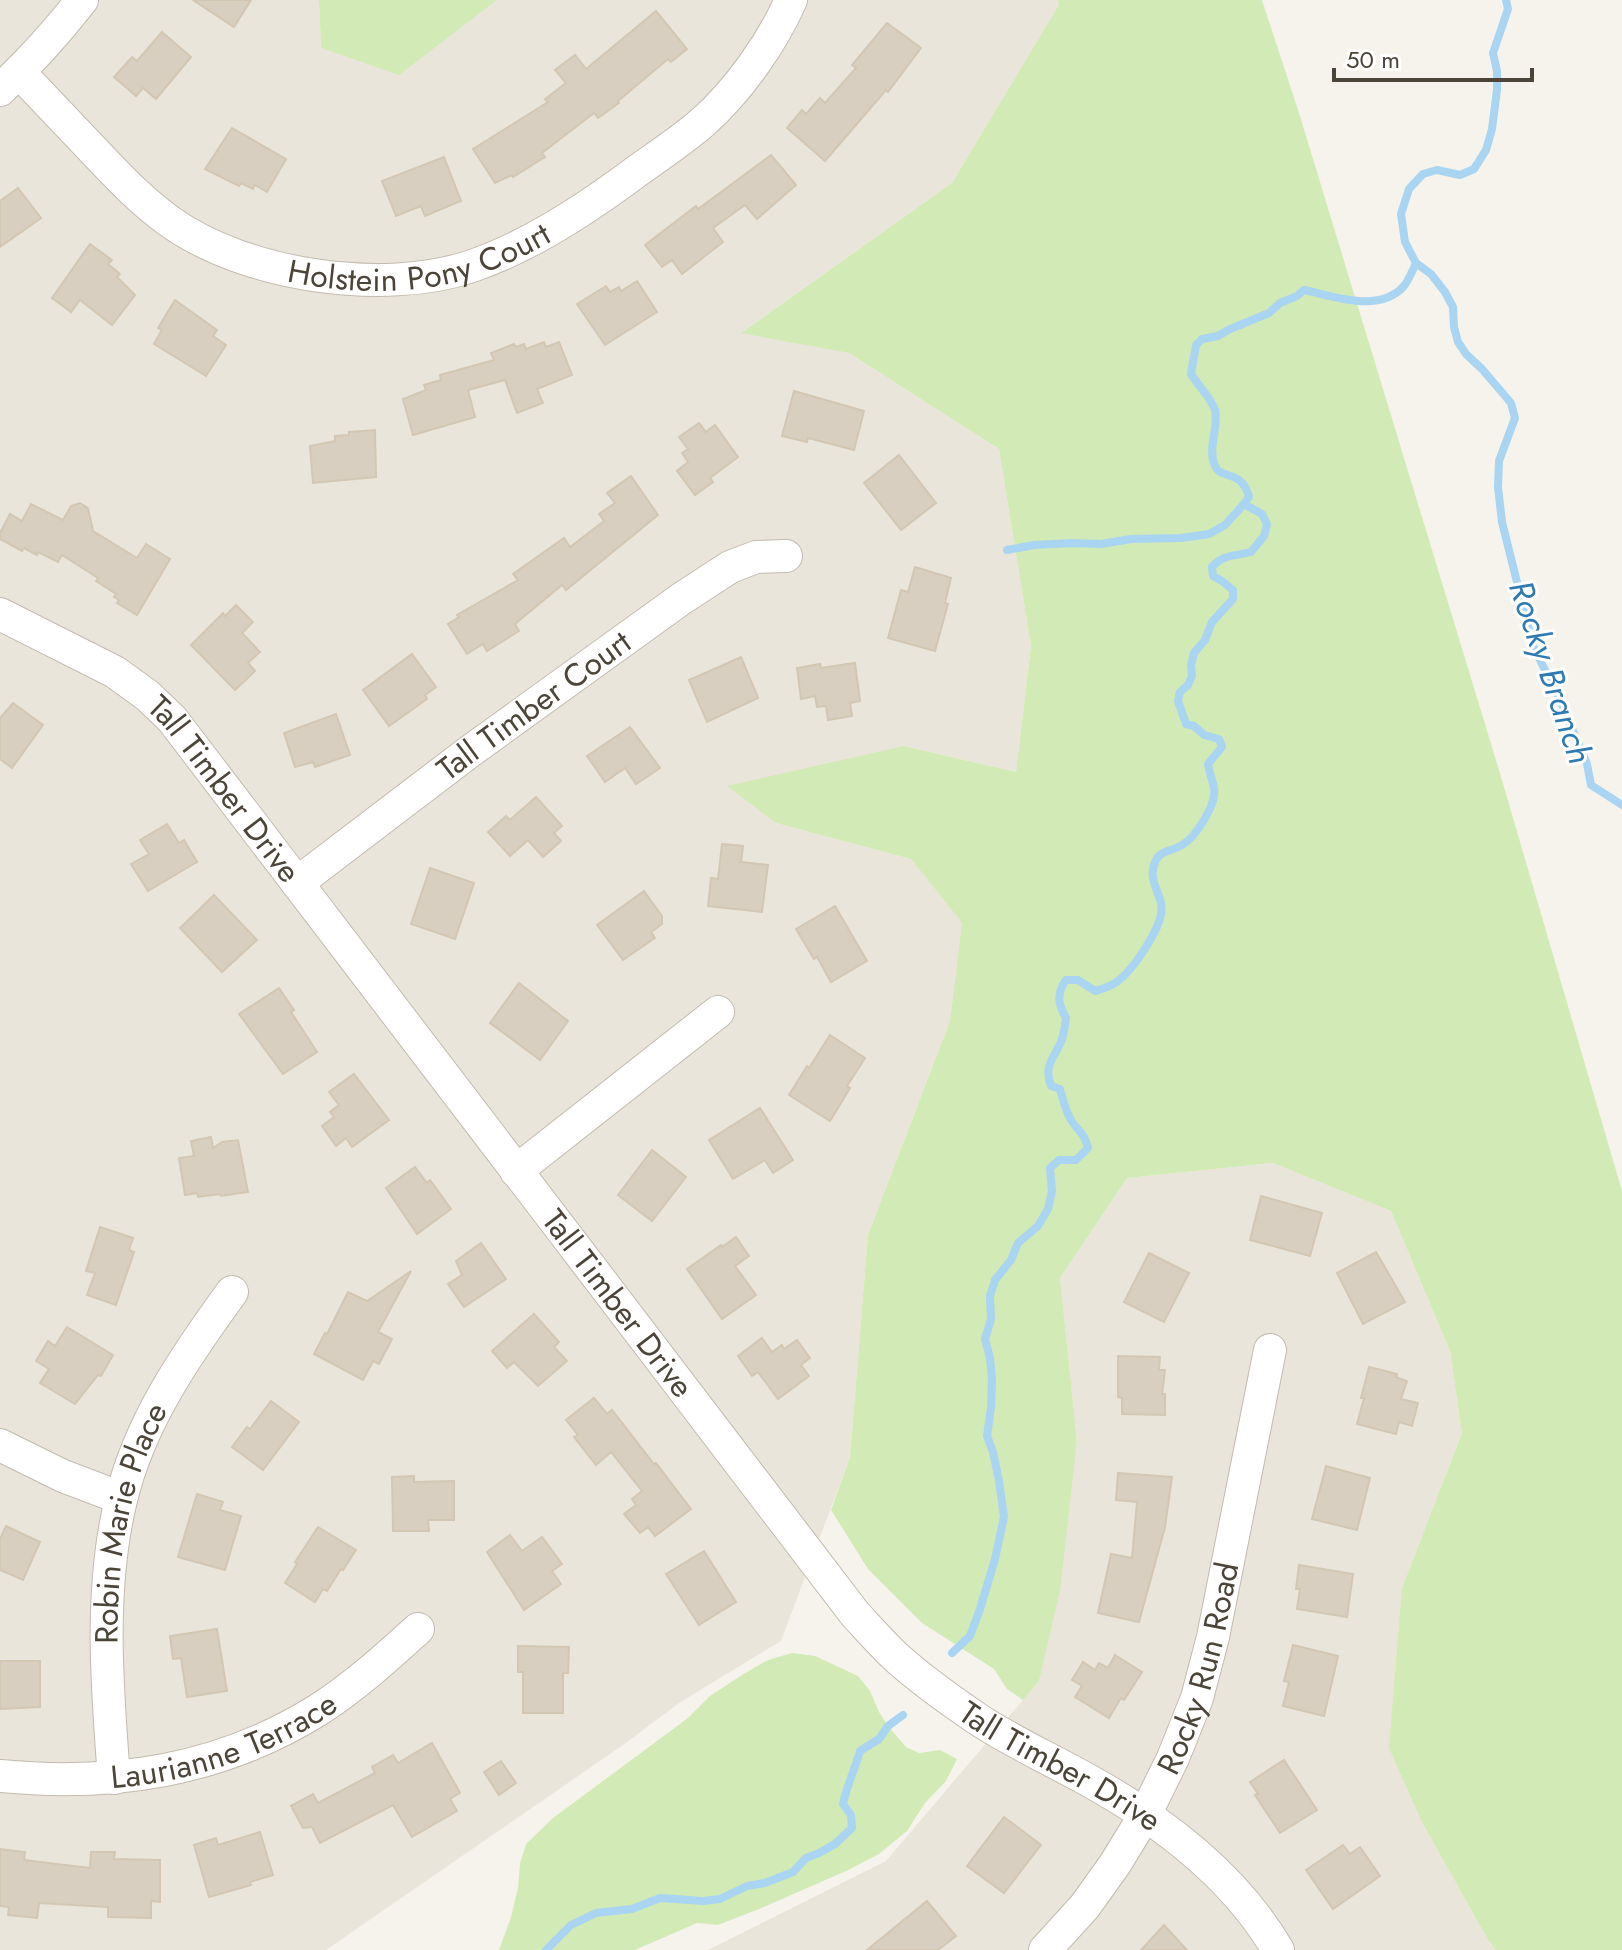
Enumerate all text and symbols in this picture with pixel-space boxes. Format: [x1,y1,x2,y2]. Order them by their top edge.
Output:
scale bar [1334,32,1532,82]
text: 50 m [1346,42,1400,77]
street label: Holstein Pony Court [284,211,559,303]
water label: Rocky Branch [1496,574,1605,770]
street label: Tall Timber Court [427,619,641,792]
street label: Tall Timber Drive [137,684,312,892]
street label: Tall Timber Drive [531,1200,705,1407]
street label: Robin Marie Place [84,1394,179,1644]
street label: Rocky Run Road [1145,1558,1250,1782]
street label: Laurianne Terrace [108,1681,346,1800]
street label: Tall Timber Drive [950,1690,1171,1842]

